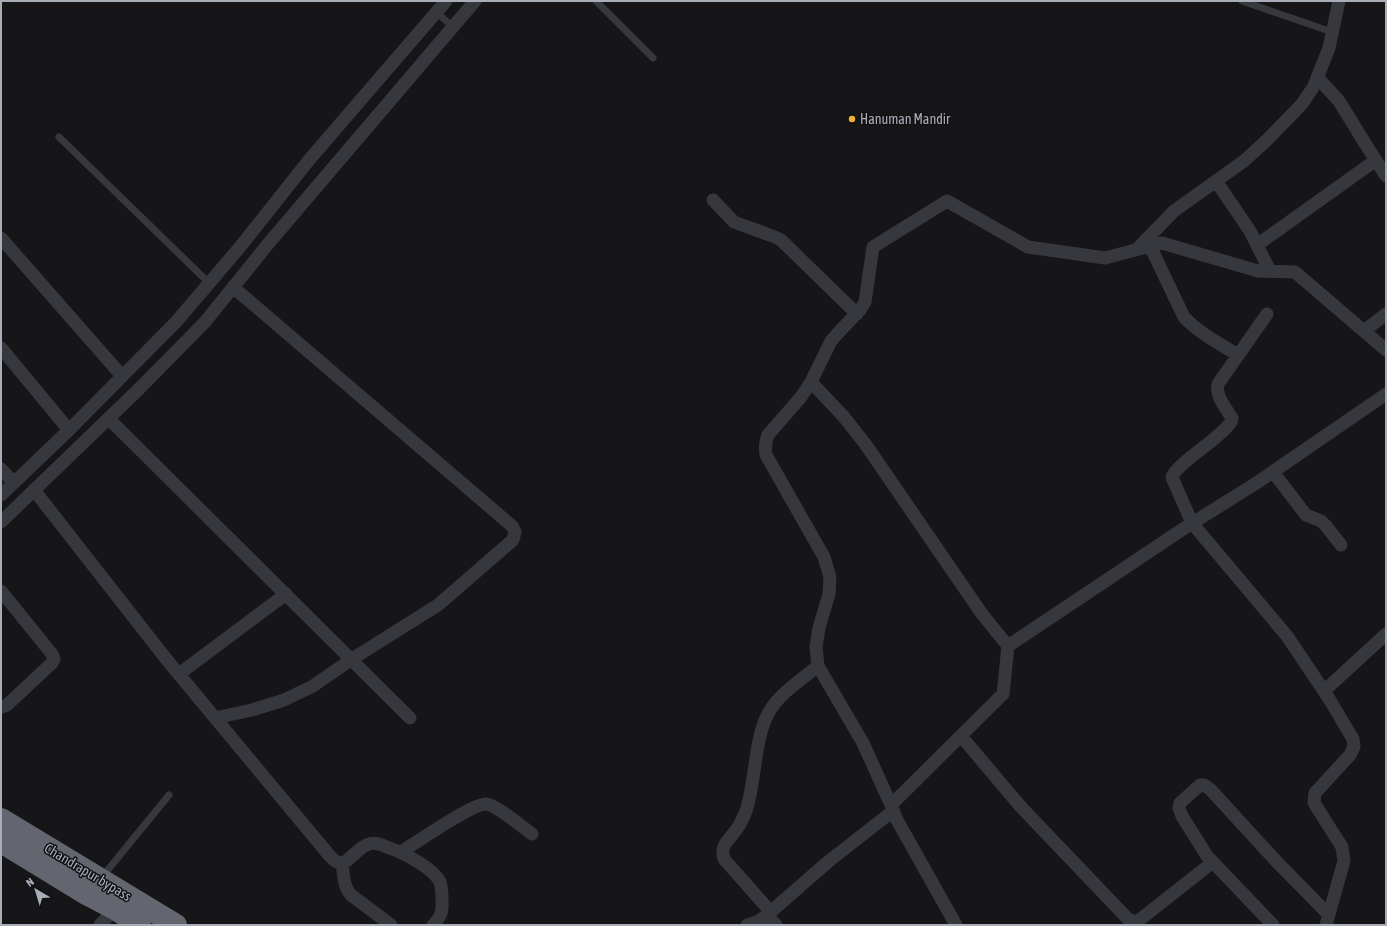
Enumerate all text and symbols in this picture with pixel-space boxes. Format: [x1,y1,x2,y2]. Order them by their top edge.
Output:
place label: Hanuman Mandir [860,111,951,127]
marker: Hanuman Mandir [847,114,857,124]
street label: Chandrapur bypass [42,840,134,904]
north arrow [16,870,56,910]
text: N [24,875,36,889]

